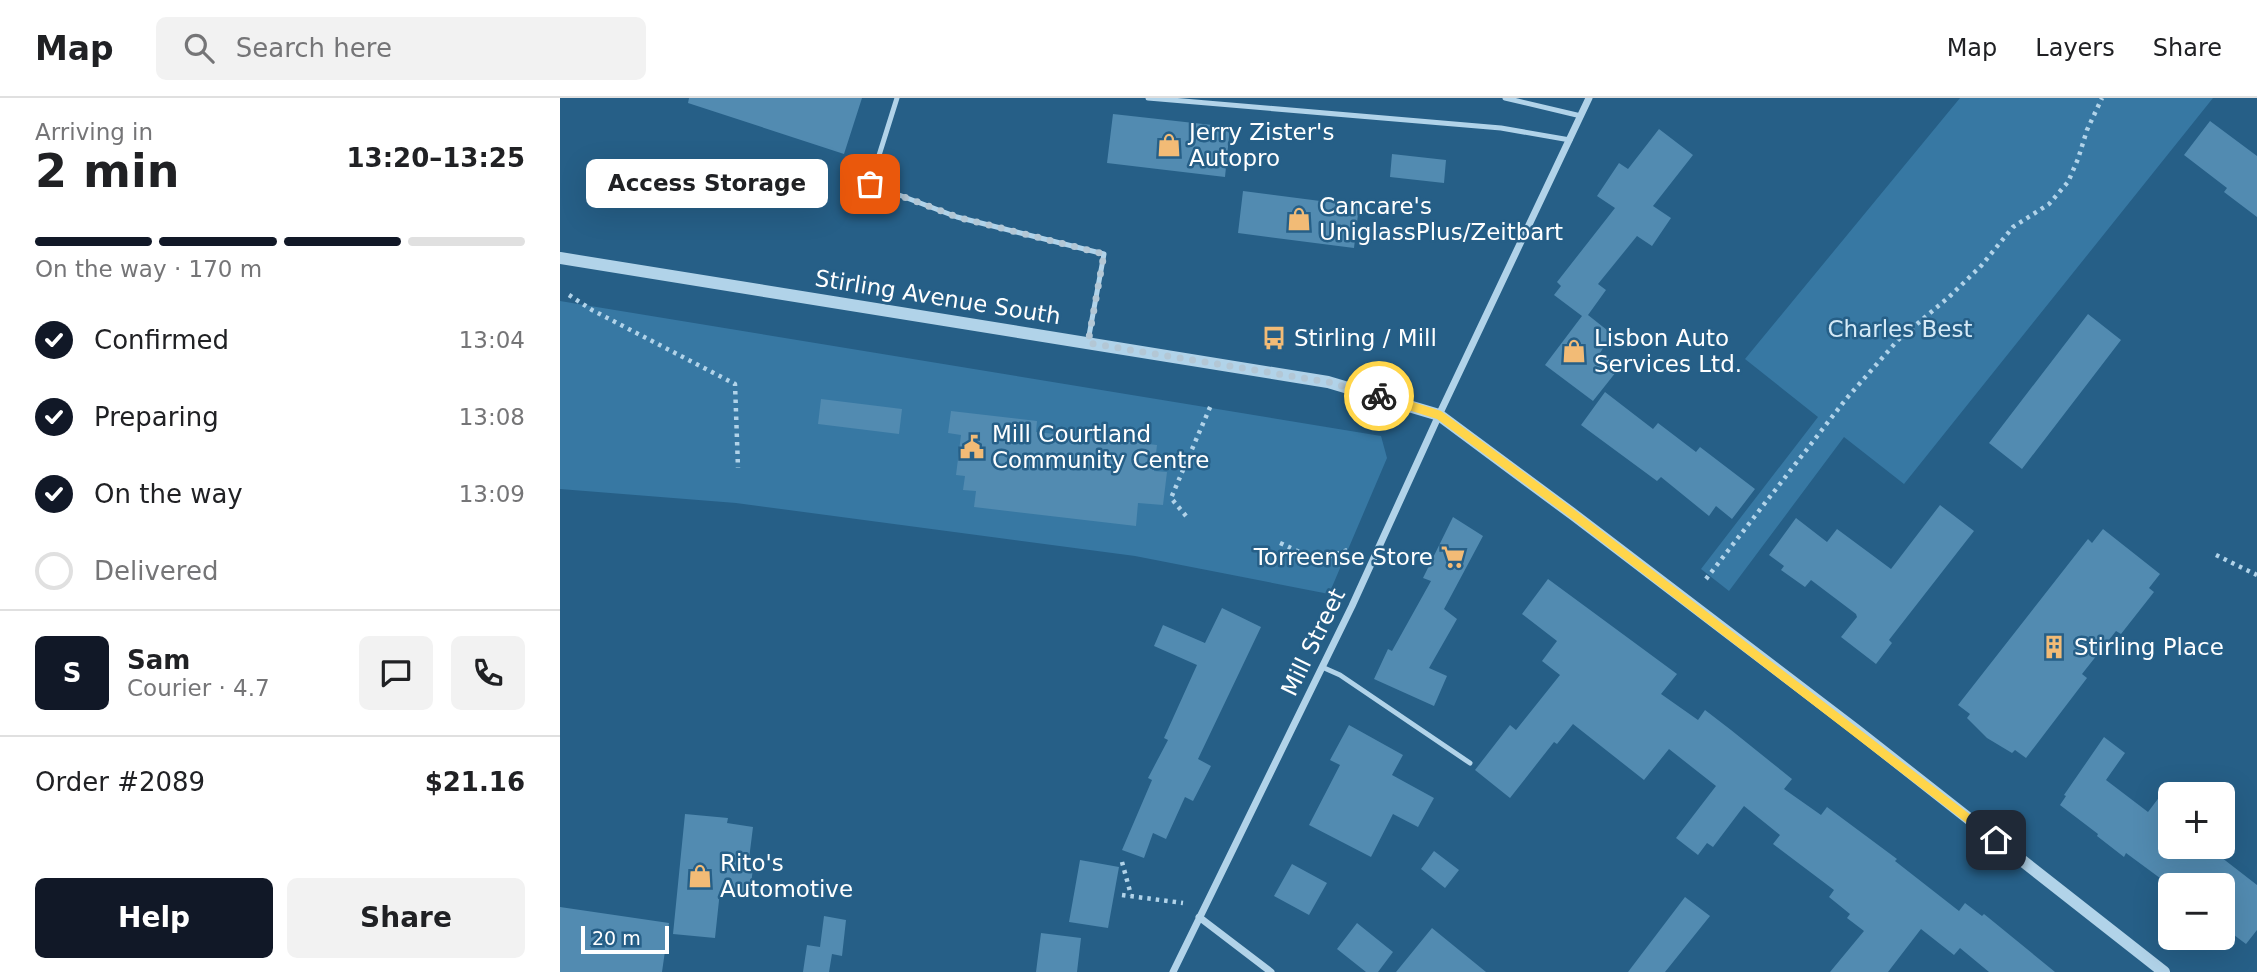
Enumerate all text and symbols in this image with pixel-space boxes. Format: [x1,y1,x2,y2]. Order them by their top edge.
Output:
search box [156,17,646,80]
text: Map [35,29,114,68]
icon: search [180,29,218,67]
text: Search here [236,33,392,63]
text: Map [1947,34,1997,62]
text: Layers [2035,34,2115,62]
text: Share [2153,34,2222,62]
text: Arriving in [35,119,153,145]
place label: Jerry Zister's Autopro [1187,119,1334,171]
shop icon: Jerry Zister's Autopro [1155,131,1183,159]
text: 13:20–13:25 [346,143,525,173]
text: 2 min [35,144,179,198]
pin [840,154,900,214]
callout: Access Storage [586,160,828,208]
icon: bag [851,165,889,203]
text: Access Storage [608,170,806,196]
place label: Cancare's UniglassPlus/Zeitbart [1319,193,1563,245]
shop icon: Cancare's UniglassPlus/Zeitbart [1285,205,1313,233]
text: On the way · 170 m [35,256,262,282]
street label: Stirling Avenue South [813,265,1063,329]
park label: Charles Best [1828,316,1972,342]
icon: check [35,321,73,359]
bus stop icon: Stirling / Mill [1260,324,1288,352]
text: Confirmed [94,325,229,355]
place label: Stirling / Mill [1294,325,1437,351]
place label: Lisbon Auto Services Ltd. [1594,325,1742,377]
text: 13:04 [459,327,525,353]
shop icon: Lisbon Auto Services Ltd. [1560,337,1588,365]
courier [1344,361,1414,431]
icon: bike [1360,377,1398,415]
icon: check [35,398,73,436]
text: Preparing [94,402,219,432]
text: 13:08 [459,404,525,430]
place label: Mill Courtland Community Centre [992,421,1209,473]
public building icon: Mill Courtland Community Centre [958,433,986,461]
icon: check [35,475,73,513]
text: On the way [94,479,243,509]
text: 13:09 [459,481,525,507]
supermarket icon: Torreense Store [1439,543,1467,571]
place label: Torreense Store [1253,544,1433,570]
text: Delivered [94,556,218,586]
street label: Mill Street [1276,584,1350,700]
building icon: Stirling Place [2040,633,2068,661]
place label: Stirling Place [2074,634,2224,660]
button: chat [359,636,433,710]
button: phone [451,636,525,710]
text: Sam [127,645,190,675]
text: S [63,658,81,688]
text: Courier · 4.7 [127,675,270,701]
text: Order #2089 [35,767,205,797]
text: $21.16 [425,767,525,797]
map controls [2158,782,2235,950]
button: + [2158,782,2235,859]
pin [1966,810,2026,870]
icon: home [1977,821,2015,859]
place label: Rito's Automotive [720,850,853,902]
shop icon: Rito's Automotive [686,862,714,890]
button: − [2158,873,2235,950]
button: Help [35,878,273,958]
button: Share [287,878,525,958]
scale bar [581,923,668,955]
text: 20 m [592,927,641,949]

